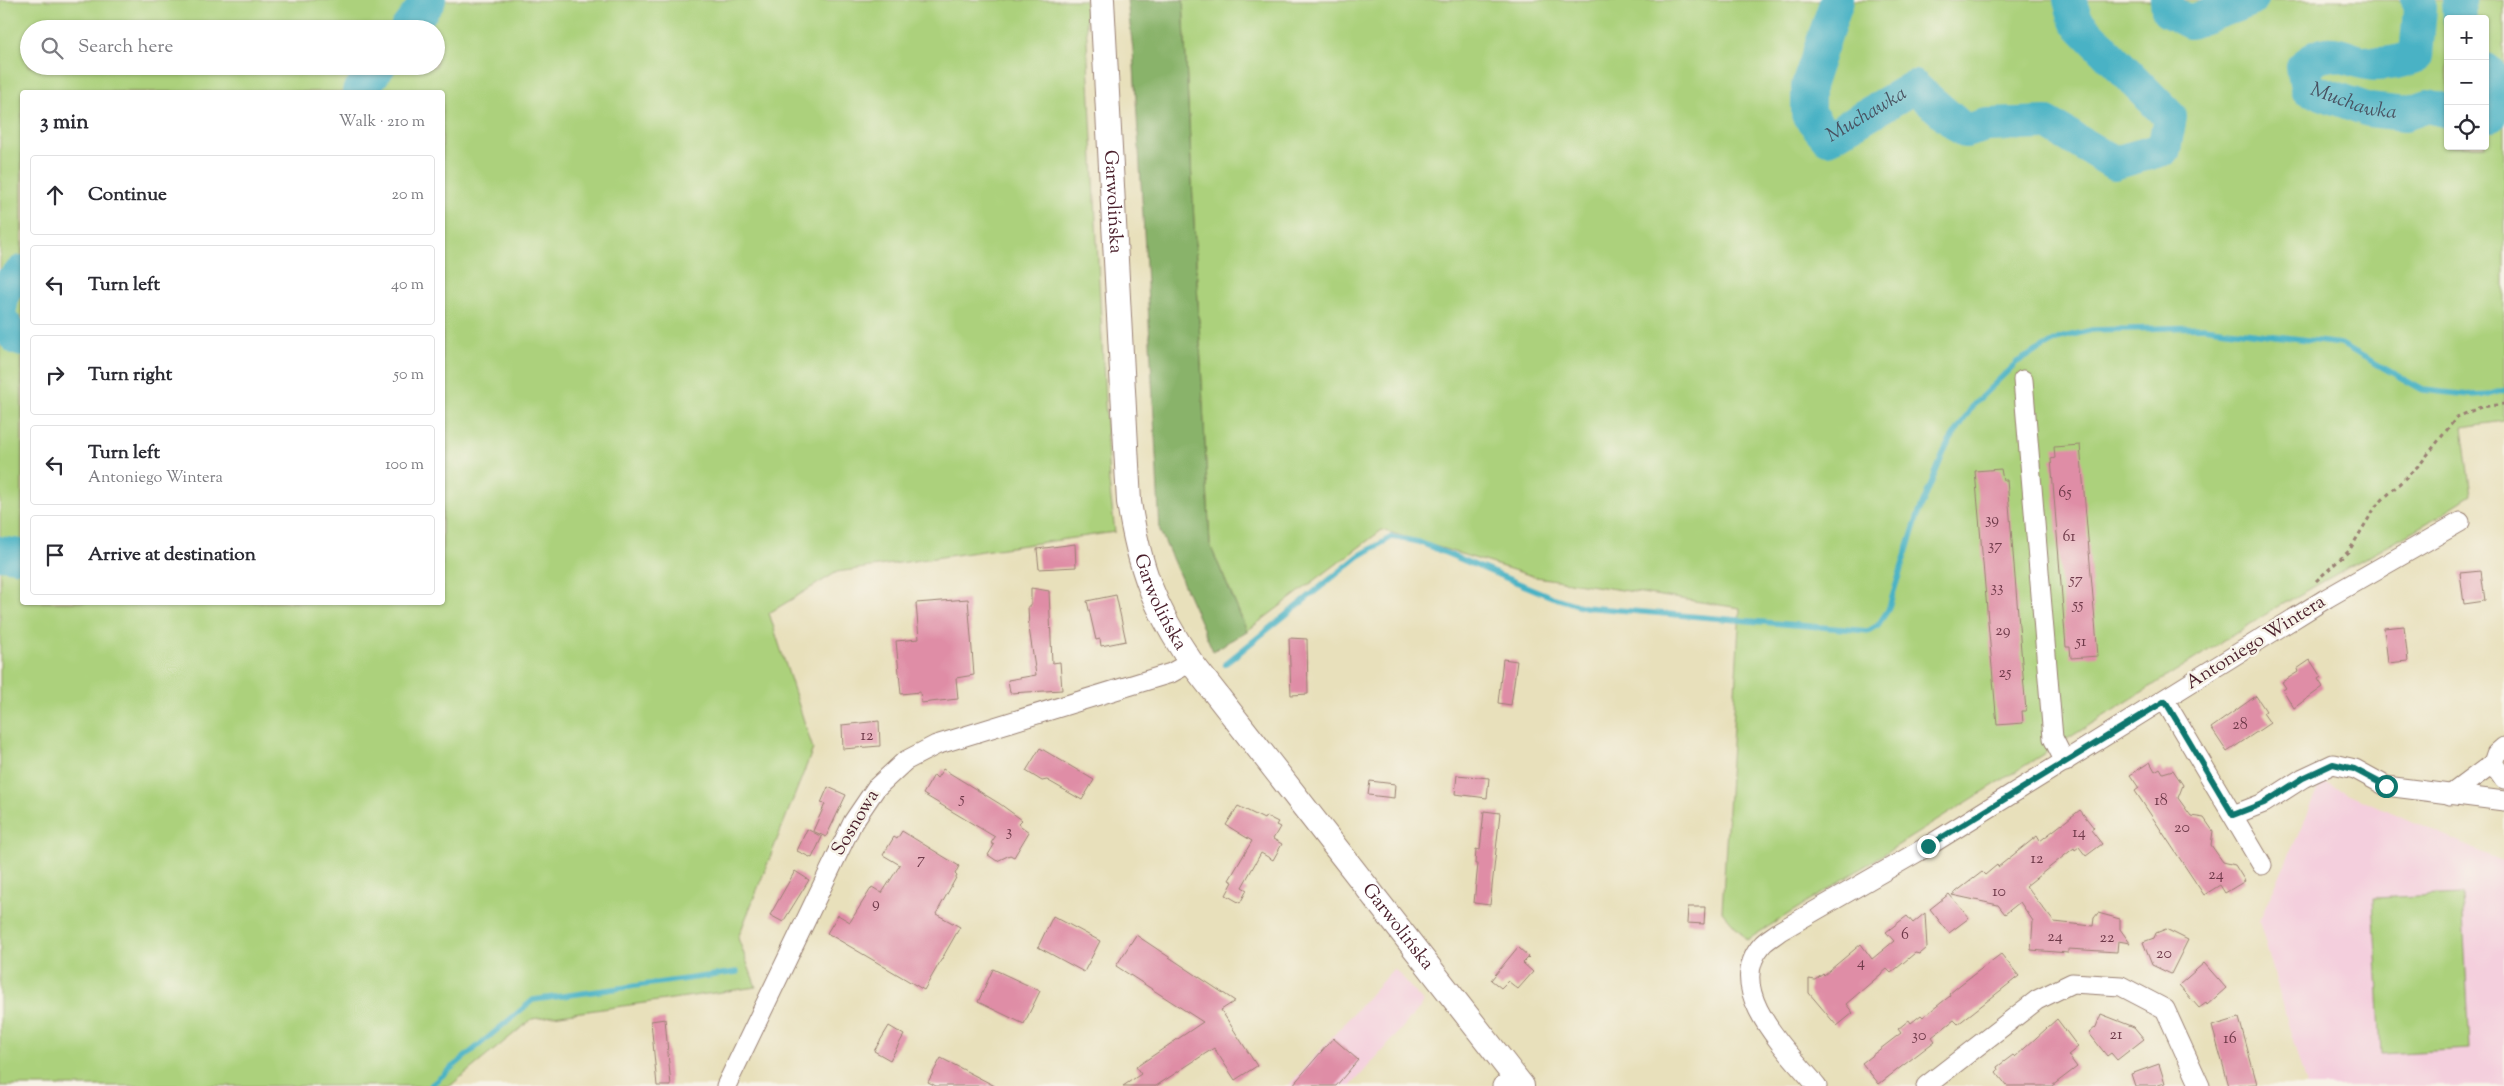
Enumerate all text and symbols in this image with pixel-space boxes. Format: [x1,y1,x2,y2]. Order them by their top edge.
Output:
map controls [2444,15,2489,150]
button: + [2444,15,2489,60]
search box [20,20,445,75]
icon: search [38,34,66,62]
text: Search here [78,34,173,61]
button: − [2444,60,2489,105]
water label: Muchawka [2306,76,2398,127]
water label: Muchawka [1821,80,1913,150]
button: locate [2444,105,2489,150]
text: 3 min [40,108,89,138]
text: Walk · 210 m [339,111,425,134]
street label: Garwolińska [1097,149,1129,254]
icon: ahead [41,181,69,209]
text: Continue [88,182,167,209]
text: 20 m [391,184,424,207]
icon: left [41,271,69,299]
text: Turn left [88,272,160,299]
text: 40 m [391,274,424,297]
icon: right [41,361,69,389]
text: Turn right [88,362,172,389]
text: 50 m [393,364,424,387]
text: Turn left [88,440,160,467]
icon: left [41,451,69,479]
text: 100 m [385,454,424,477]
text: Antoniego Wintera [88,467,223,490]
house number: 65 [2058,482,2072,505]
house number: 39 [1985,509,1999,532]
house number: 61 [2062,526,2076,549]
house number: 37 [1988,535,2002,558]
icon: arrive [41,541,69,569]
text: Arrive at destination [88,542,256,569]
street label: Garwolińska [1127,551,1194,656]
house number: 57 [2068,569,2083,592]
house number: 33 [1991,577,2003,600]
street label: Antoniego Wintera [2181,589,2331,697]
house number: 55 [2071,594,2084,617]
house number: 29 [1995,620,2011,643]
house number: 51 [2075,631,2087,654]
house number: 25 [1999,662,2012,685]
house number: 28 [2232,714,2248,737]
house number: 12 [861,725,874,748]
route start [2375,775,2398,798]
street label: Sosnowa [826,785,887,861]
house number: 5 [958,788,965,811]
house number: 18 [2154,790,2168,813]
house number: 20 [2174,817,2190,840]
house number: 3 [1006,821,1012,844]
house number: 14 [2072,822,2086,845]
route end [1917,835,1940,858]
house number: 12 [2031,848,2044,871]
house number: 7 [917,849,925,872]
house number: 24 [2208,864,2224,887]
street label: Garwolińska [1355,878,1440,976]
house number: 10 [1992,881,2006,904]
house number: 9 [872,893,880,916]
house number: 6 [1901,924,1909,947]
house number: 24 [2047,926,2063,949]
house number: 22 [2100,927,2115,950]
house number: 20 [2156,943,2172,966]
house number: 4 [1857,952,1865,975]
house number: 21 [2110,1024,2123,1047]
house number: 30 [1912,1025,1926,1048]
house number: 16 [2223,1028,2237,1051]

